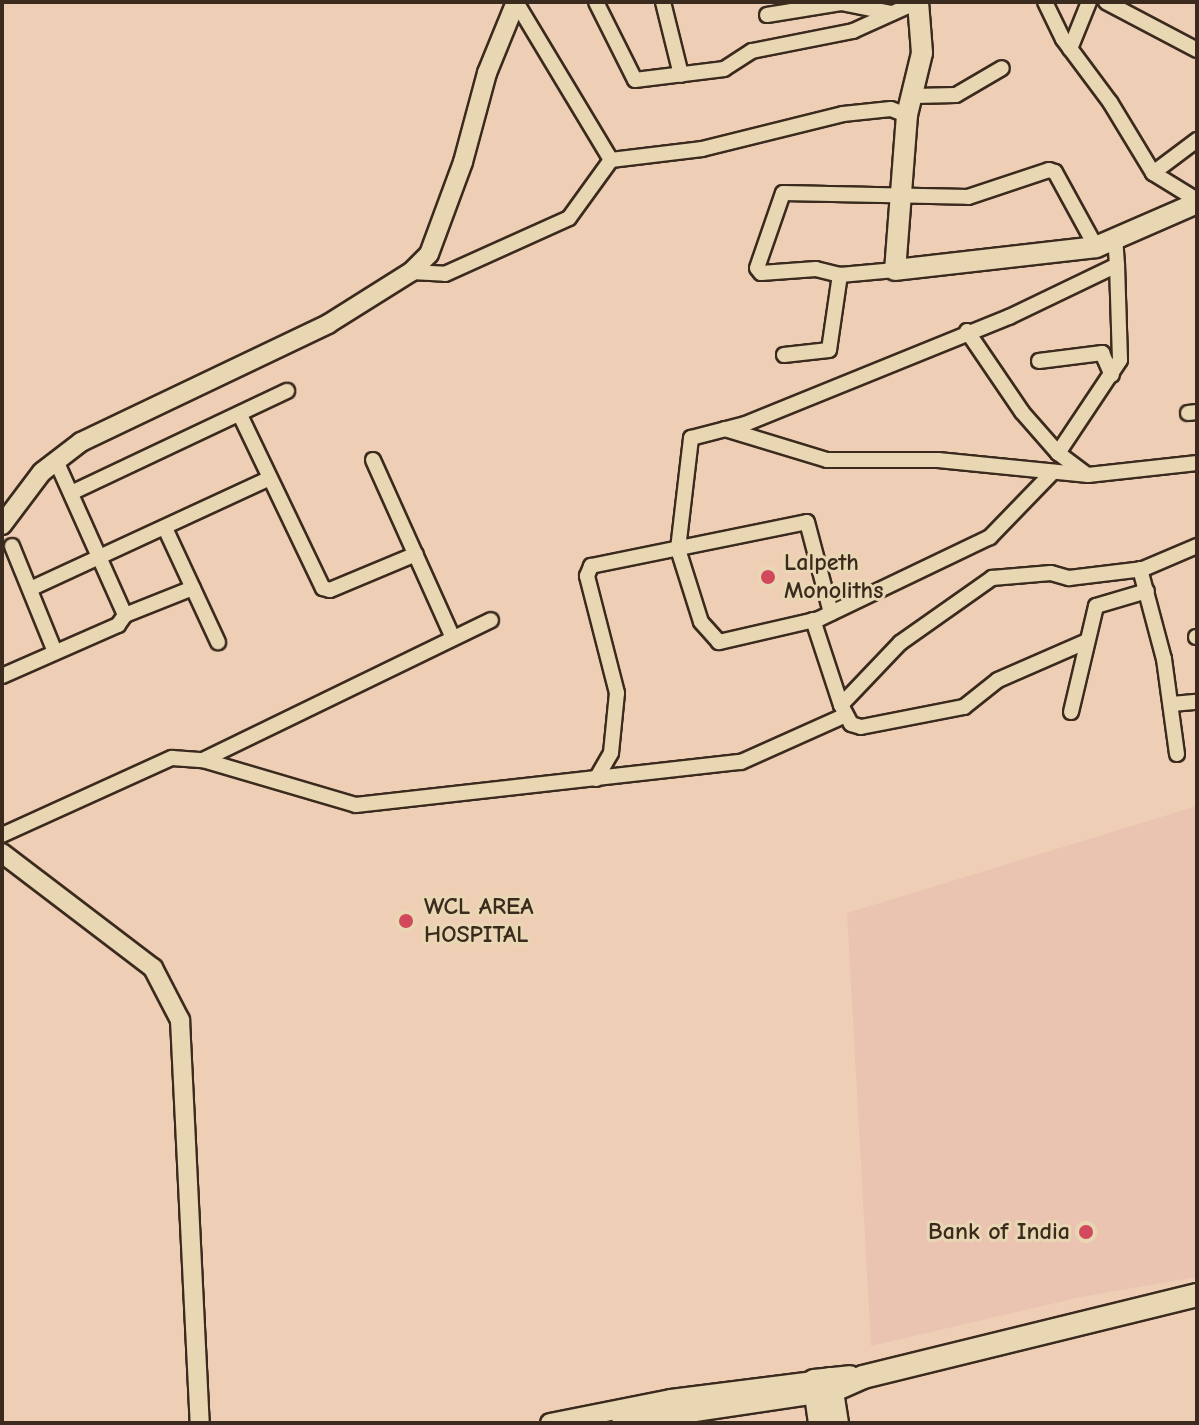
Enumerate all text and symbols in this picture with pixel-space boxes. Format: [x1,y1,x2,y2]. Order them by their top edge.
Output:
place label: Lalpeth Monoliths [784,549,883,605]
marker: Lalpeth Monoliths [759,568,777,586]
place label: WCL AREA HOSPITAL [424,893,533,949]
marker: WCL AREA HOSPITAL [395,910,417,932]
place label: Bank of India [928,1218,1070,1246]
marker: Bank of India [1077,1223,1095,1241]

